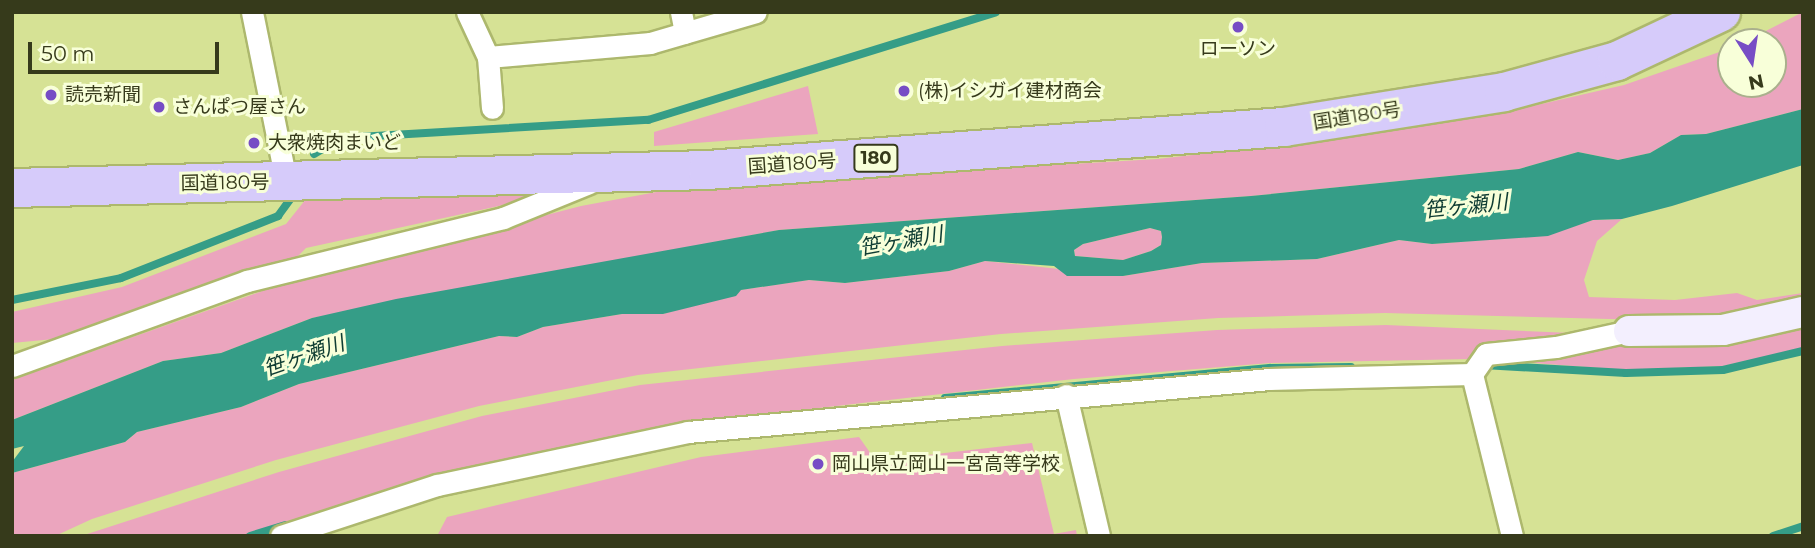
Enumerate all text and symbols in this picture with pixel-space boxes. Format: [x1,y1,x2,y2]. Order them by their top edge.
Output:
marker: ローソン [1230,19,1246,35]
scale bar [32,28,222,72]
north arrow [1717,28,1787,98]
place label: ローソン [1200,38,1276,60]
text: 50 m [41,41,95,66]
text: N [1746,69,1766,95]
place label: (株)イシガイ建材商会 [918,80,1102,102]
marker: (株)イシガイ建材商会 [896,83,912,99]
place label: 読売新聞 [65,84,141,106]
marker: 読売新聞 [43,87,59,103]
place label: さんぱつ屋さん [173,96,306,118]
street label: 国道180号 [1311,98,1403,134]
marker: さんぱつ屋さん [151,99,167,115]
place label: 大衆焼肉まいど [268,132,401,154]
marker: 大衆焼肉まいど [246,135,262,151]
road number: 180 [853,144,899,173]
street label: 国道180号 [747,150,837,178]
street label: 国道180号 [181,171,269,195]
water label: 笹ヶ瀬川 [1423,189,1509,223]
water label: 笹ヶ瀬川 [857,221,945,261]
water label: 笹ヶ瀬川 [260,330,348,382]
place label: 岡山県立岡山一宮高等学校 [832,453,1060,475]
marker: 岡山県立岡山一宮高等学校 [810,456,826,472]

